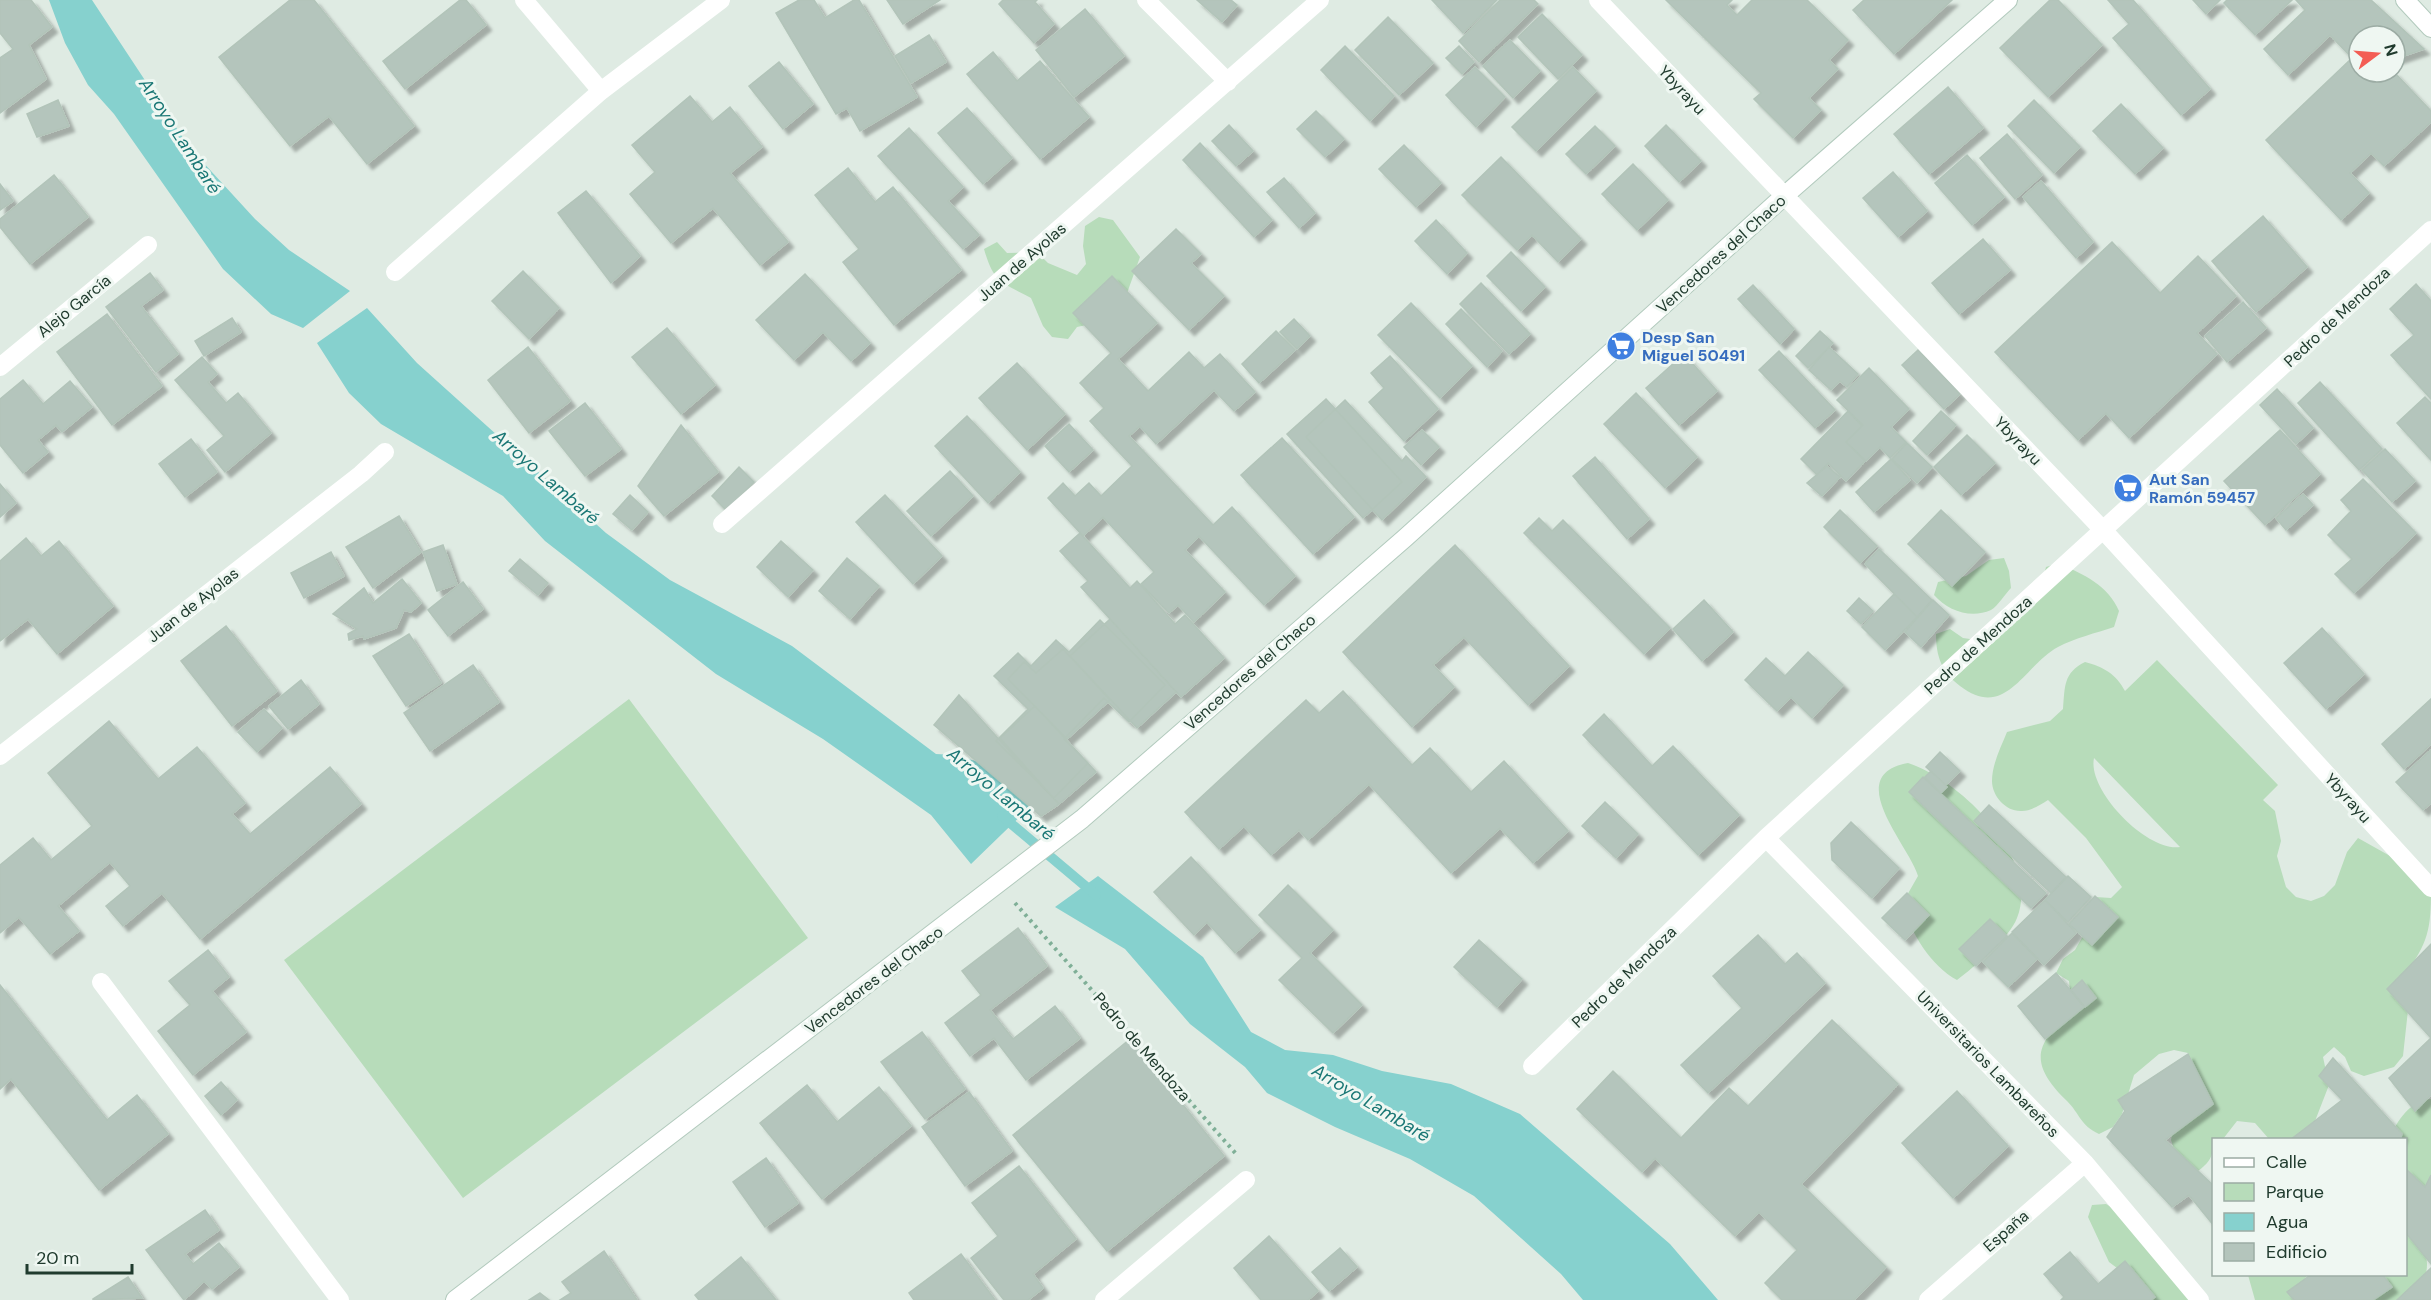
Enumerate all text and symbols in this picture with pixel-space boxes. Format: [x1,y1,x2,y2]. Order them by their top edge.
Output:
north arrow [2347,24,2407,84]
text: N [2379,41,2403,59]
street label: Ybyrayu [1654,61,1710,119]
water label: Arroyo Lambaré [133,73,226,199]
street label: Vencedores del Chaco [1652,190,1790,318]
street label: Juan de Ayolas [973,218,1071,306]
street label: Pedro de Mendoza [2279,262,2395,372]
street label: Alejo García [33,270,115,342]
place label: Desp San Miguel 50491 [1642,327,1745,366]
supermarket icon: Desp San Miguel 50491 [1605,330,1637,362]
street label: Ybyrayu [1990,412,2046,470]
water label: Arroyo Lambaré [487,423,604,530]
place label: Aut San Ramón 59457 [2149,469,2256,508]
supermarket icon: Aut San Ramón 59457 [2112,472,2144,504]
street label: Juan de Ayolas [143,563,243,647]
street label: Pedro de Mendoza [1920,591,2036,699]
street label: Vencedores del Chaco [1180,609,1320,735]
water label: Arroyo Lambaré [941,741,1060,846]
street label: Ybyrayu [2320,769,2376,827]
street label: Vencedores del Chaco [801,921,947,1039]
street label: Pedro de Mendoza [1567,922,1681,1032]
street label: Universitarios Lambareños [1912,986,2064,1142]
street label: Pedro de Mendoza [1089,988,1195,1106]
water label: Arroyo Lambaré [1307,1058,1434,1148]
legend [2212,1138,2407,1276]
text: Calle [2266,1150,2307,1174]
text: Parque [2266,1180,2324,1204]
street label: España [1979,1205,2033,1257]
text: Agua [2266,1210,2308,1234]
scale bar [27,1237,132,1275]
text: Edificio [2266,1240,2327,1264]
text: 20 m [36,1246,79,1270]

